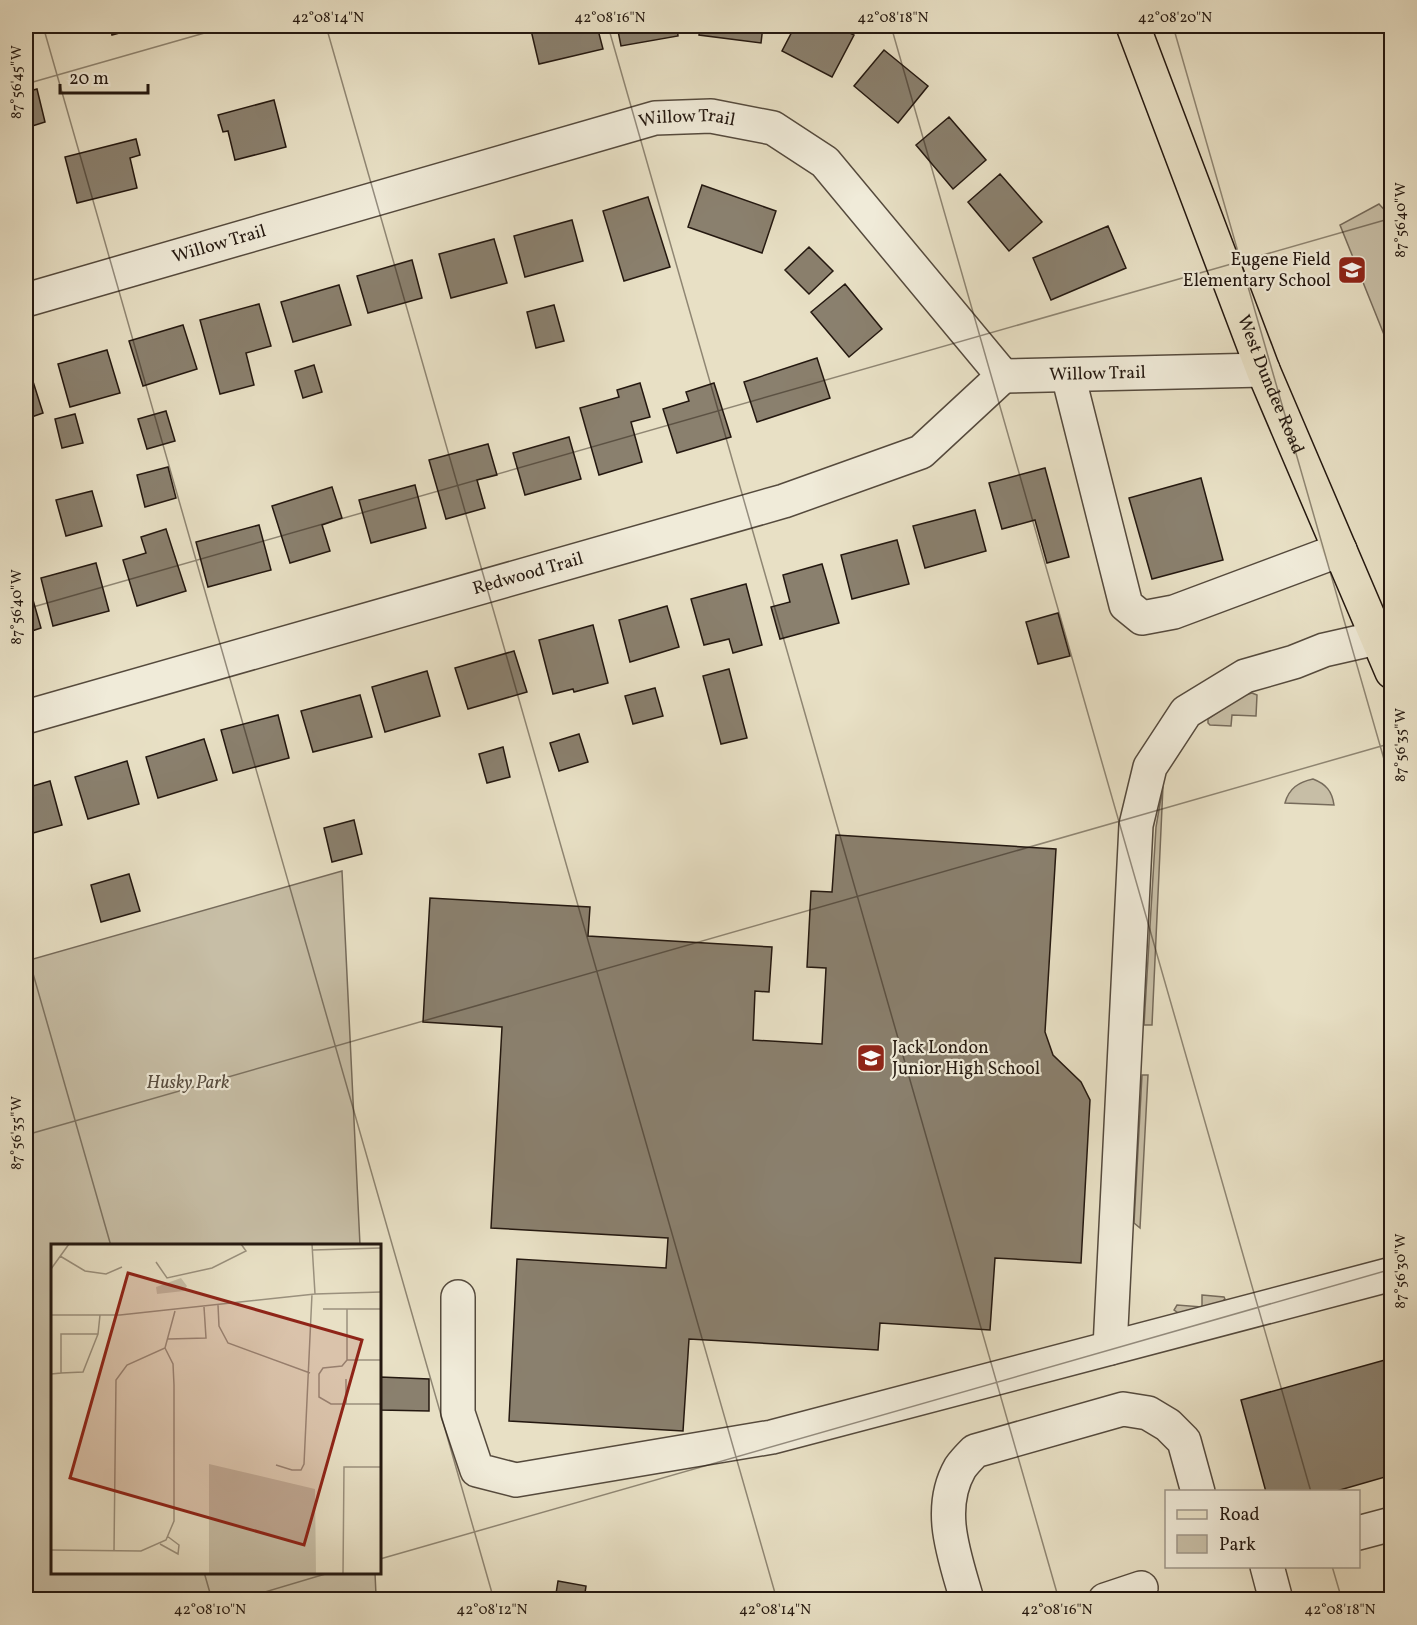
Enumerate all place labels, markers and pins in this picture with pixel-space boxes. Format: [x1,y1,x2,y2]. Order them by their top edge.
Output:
place label: Eugene Field Elementary School [1183,248,1331,294]
school or university icon: Eugene Field Elementary School [1336,254,1368,286]
place label: Jack London Junior High School [892,1036,1040,1082]
school or university icon: Jack London Junior High School [855,1042,887,1074]

